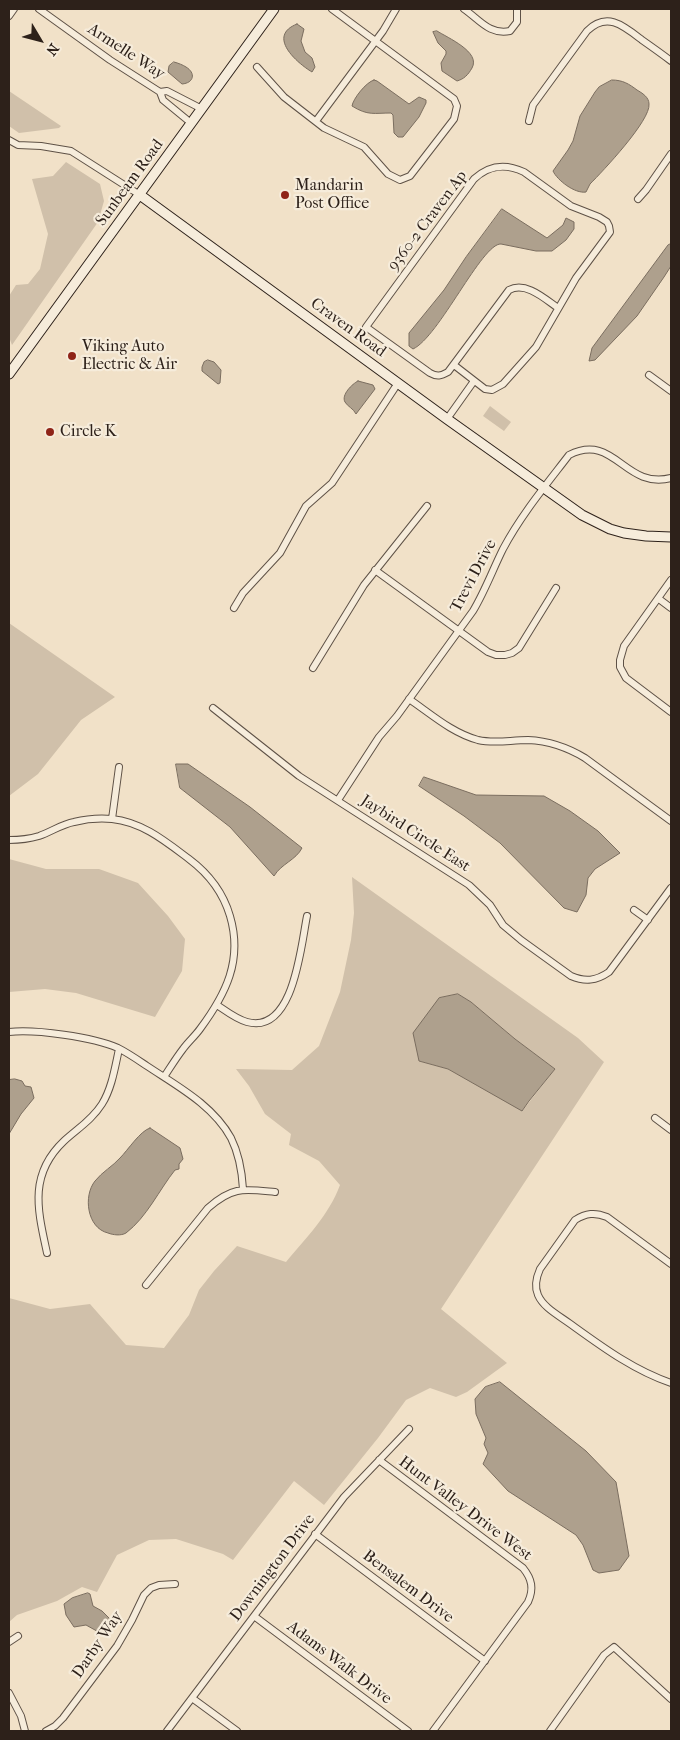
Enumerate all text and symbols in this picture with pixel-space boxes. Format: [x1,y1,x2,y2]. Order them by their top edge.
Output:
north arrow [15,15,65,65]
street label: Armelle Way [84,20,168,84]
text: N [42,40,62,59]
street label: Sunbeam Road [92,136,168,230]
street label: 9360-2 Craven Ap [384,167,472,275]
place label: Mandarin Post Office [295,176,369,214]
marker: Mandarin Post Office [279,189,291,201]
street label: Craven Road [307,294,389,362]
place label: Viking Auto Electric & Air [82,337,177,375]
marker: Viking Auto Electric & Air [66,350,78,362]
place label: Circle K [60,422,116,442]
marker: Circle K [44,426,56,438]
street label: Trevi Drive [447,536,501,616]
street label: Jaybird Circle East [357,791,473,877]
street label: Hunt Valley Drive West [395,1453,535,1565]
street label: Downington Drive [226,1510,320,1626]
street label: Bensalem Drive [359,1547,457,1627]
street label: Darby Way [69,1608,127,1682]
street label: Adams Walk Drive [283,1617,395,1709]

